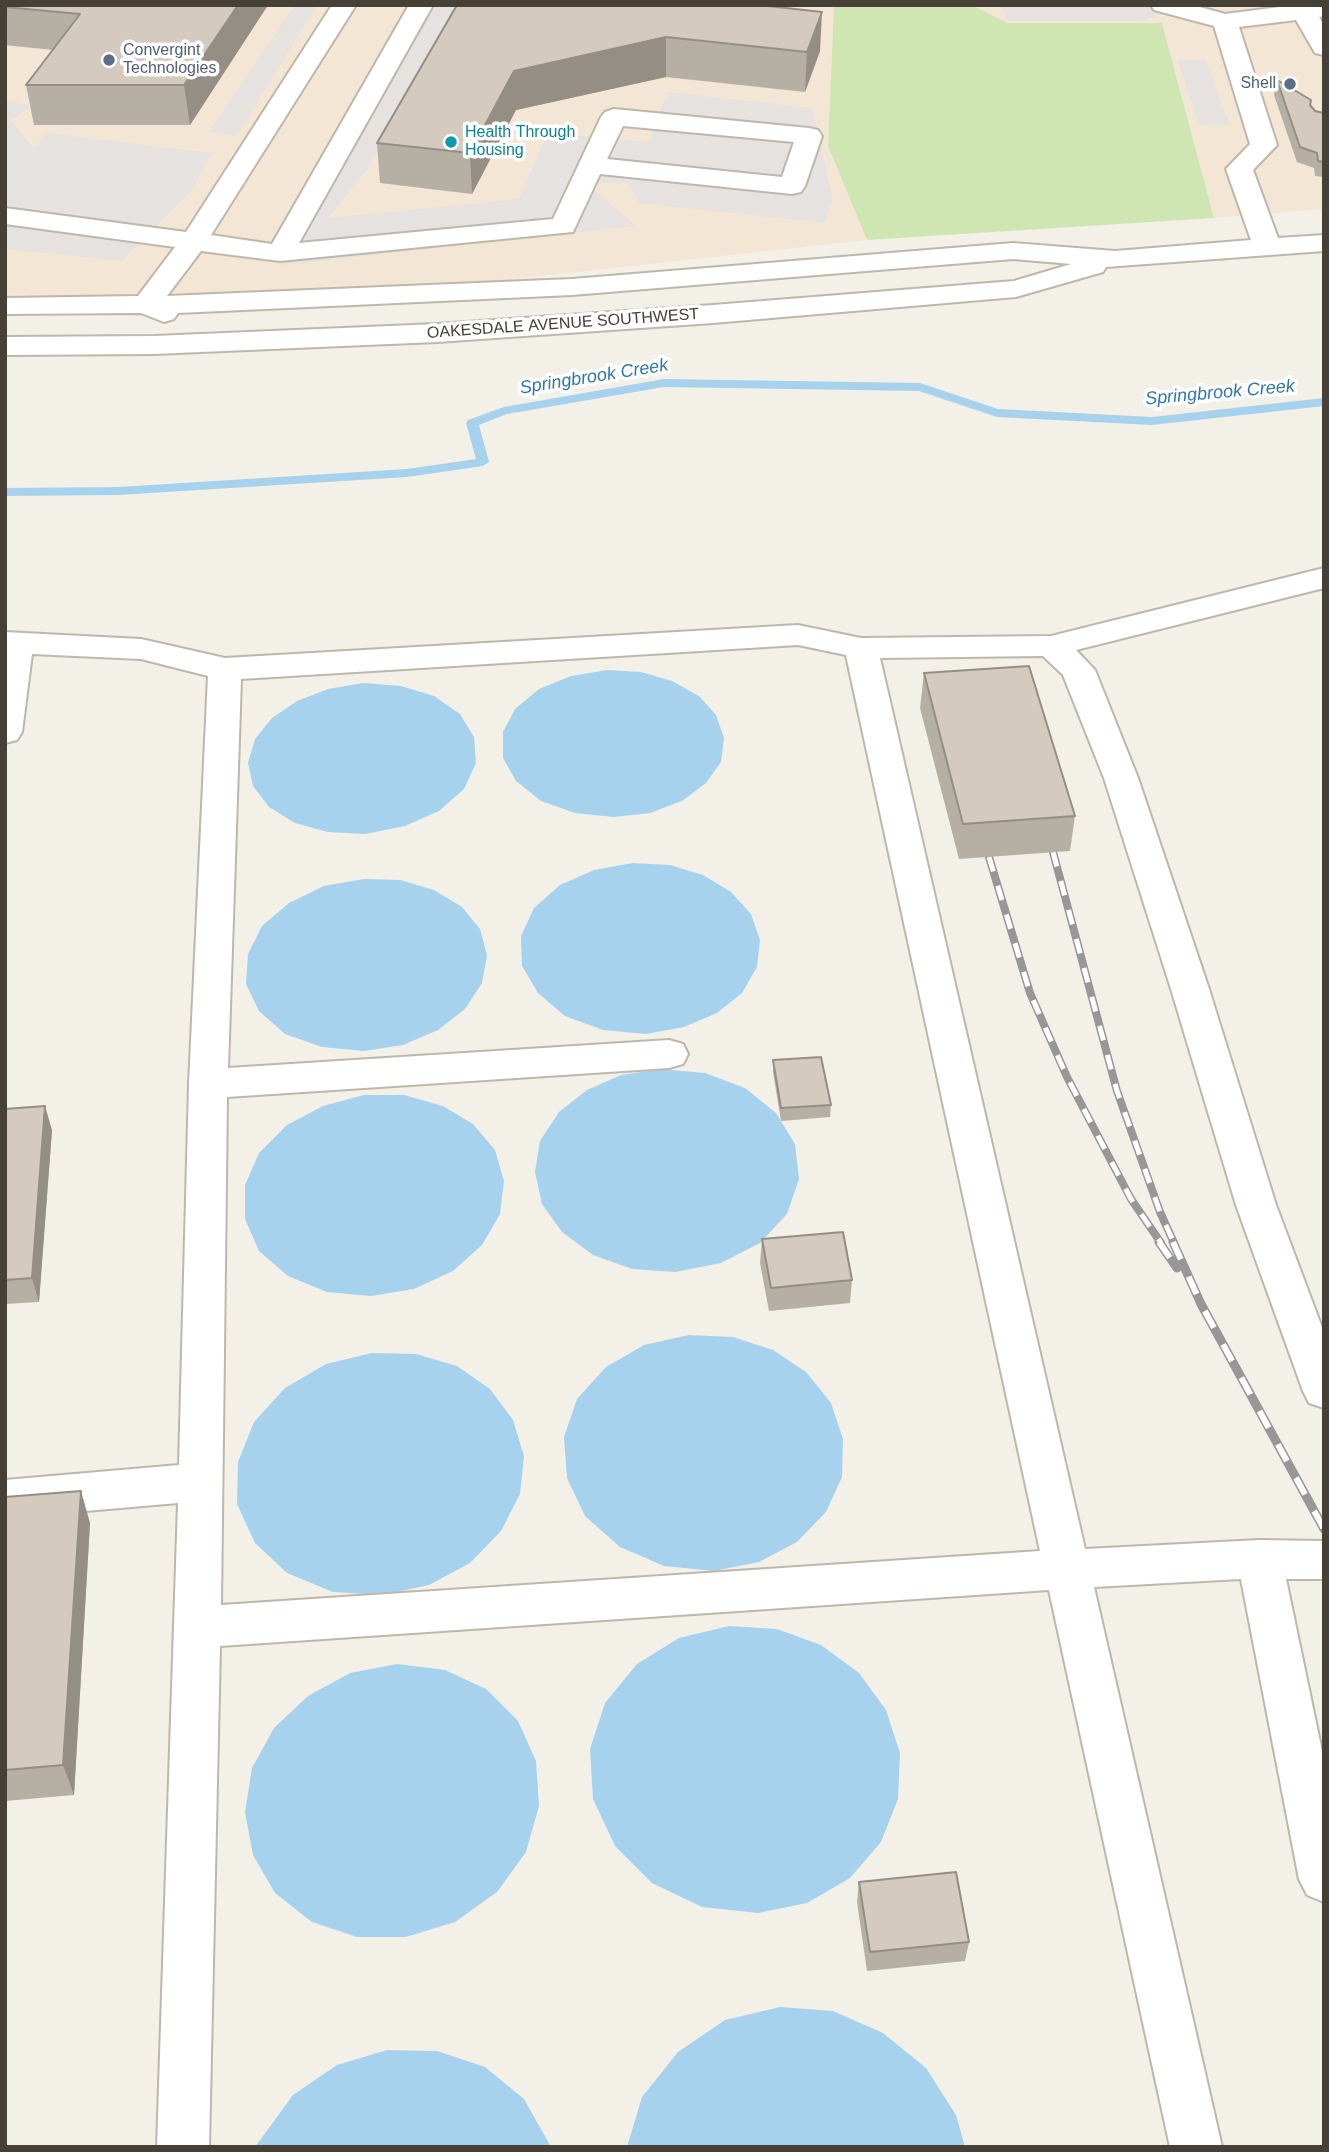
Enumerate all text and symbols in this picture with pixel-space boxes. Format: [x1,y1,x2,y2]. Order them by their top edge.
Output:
place label: Convergint Technologies [123,41,216,79]
marker: Convergint Technologies [101,52,117,68]
place label: Shell [1240,74,1276,94]
marker: Shell [1282,76,1298,92]
place label: Health Through Housing [465,123,575,161]
marker: Health Through Housing [443,134,459,150]
street label: OAKESDALE AVENUE SOUTHWEST [426,305,700,343]
water label: Springbrook Creek [518,355,670,399]
water label: Springbrook Creek [1144,376,1296,410]

